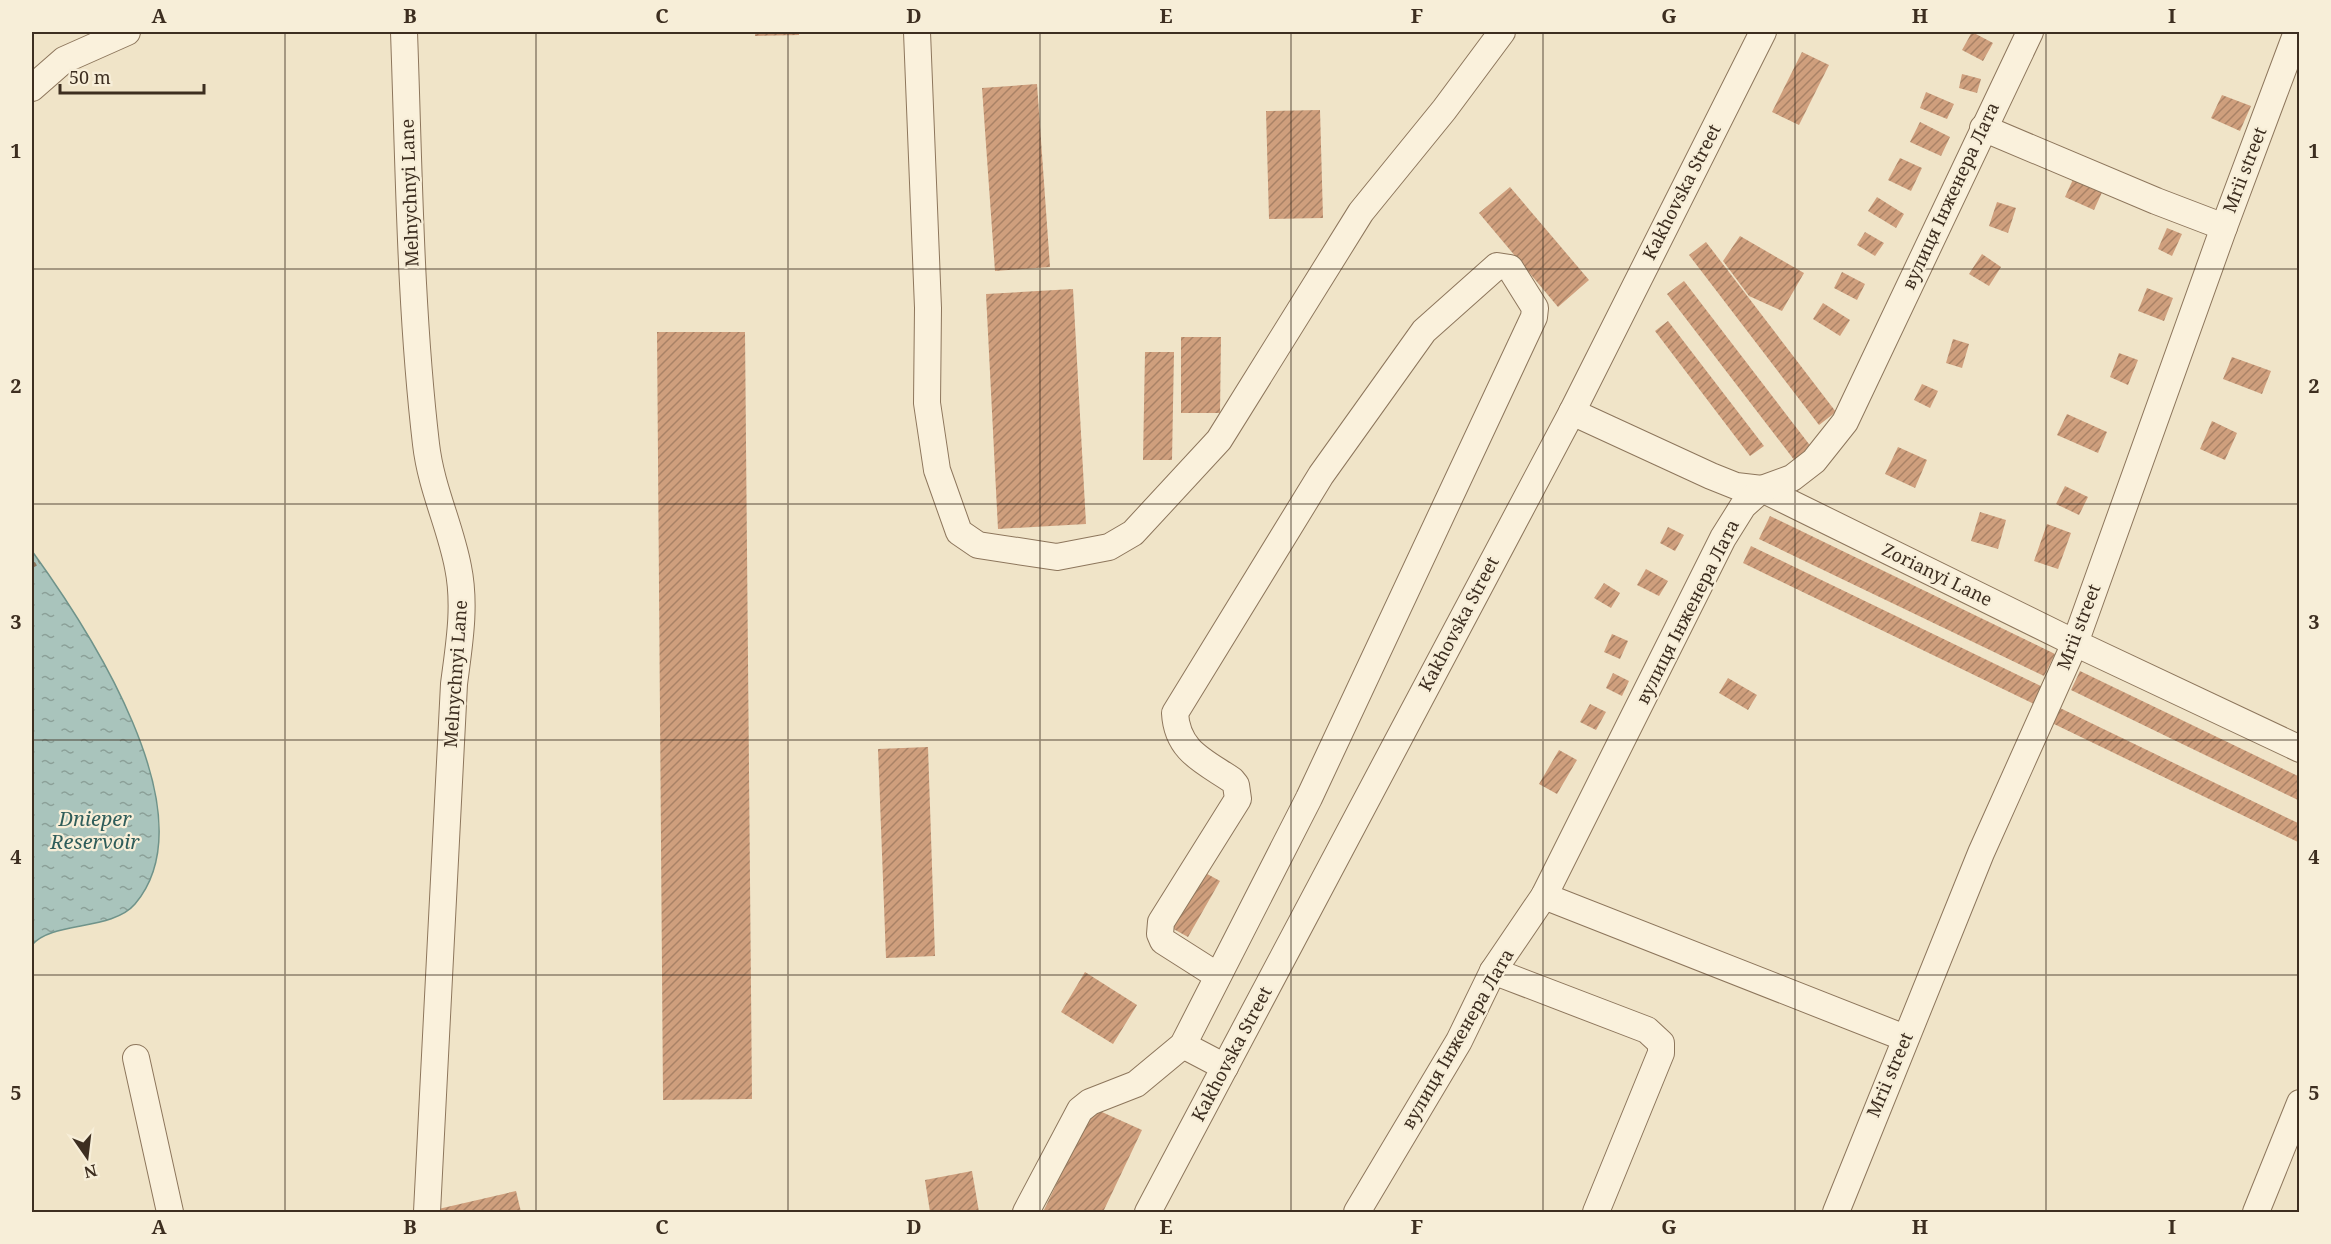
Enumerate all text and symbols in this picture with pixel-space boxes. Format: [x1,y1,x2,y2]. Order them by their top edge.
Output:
text: A [151,2,167,29]
text: B [403,2,417,29]
text: C [655,2,669,29]
text: D [906,2,922,29]
text: E [1159,2,1173,29]
text: F [1411,2,1423,29]
text: G [1661,2,1677,29]
text: H [1912,2,1928,29]
text: I [2168,2,2176,29]
scale bar [60,57,204,95]
text: 50 m [69,65,111,89]
street label: вулиця Інженера Лата [1896,98,2004,293]
street label: Melnychnyi Lane [394,119,424,268]
street label: Kakhovska Street [1637,120,1726,263]
street label: Mrii street [2217,123,2271,216]
text: 1 [10,137,22,164]
text: 1 [2308,137,2320,164]
text: 2 [10,372,22,399]
text: 2 [2308,372,2320,399]
street label: вулиця Інженера Лата [1630,515,1744,708]
street label: Zorianyi Lane [1878,537,1997,611]
street label: Kakhovska Street [1413,552,1504,695]
street label: Mrii street [2051,580,2105,673]
street label: Melnychnyi Lane [438,599,472,749]
text: 3 [10,608,22,635]
text: 3 [2308,608,2320,635]
water label: Dnieper Reservoir [49,805,140,855]
text: 4 [10,843,22,870]
text: 4 [2308,843,2320,870]
street label: вулиця Інженера Лата [1396,944,1519,1133]
street label: Kakhovska Street [1186,982,1277,1125]
street label: Mrii street [1860,1028,1918,1121]
text: 5 [10,1079,22,1106]
text: 5 [2308,1079,2320,1106]
north arrow [57,1127,117,1187]
text: N [81,1159,99,1184]
text: A [151,1213,167,1240]
text: B [403,1213,417,1240]
text: C [655,1213,669,1240]
text: D [906,1213,922,1240]
text: E [1159,1213,1173,1240]
text: F [1411,1213,1423,1240]
text: G [1661,1213,1677,1240]
text: H [1912,1213,1928,1240]
text: I [2168,1213,2176,1240]

